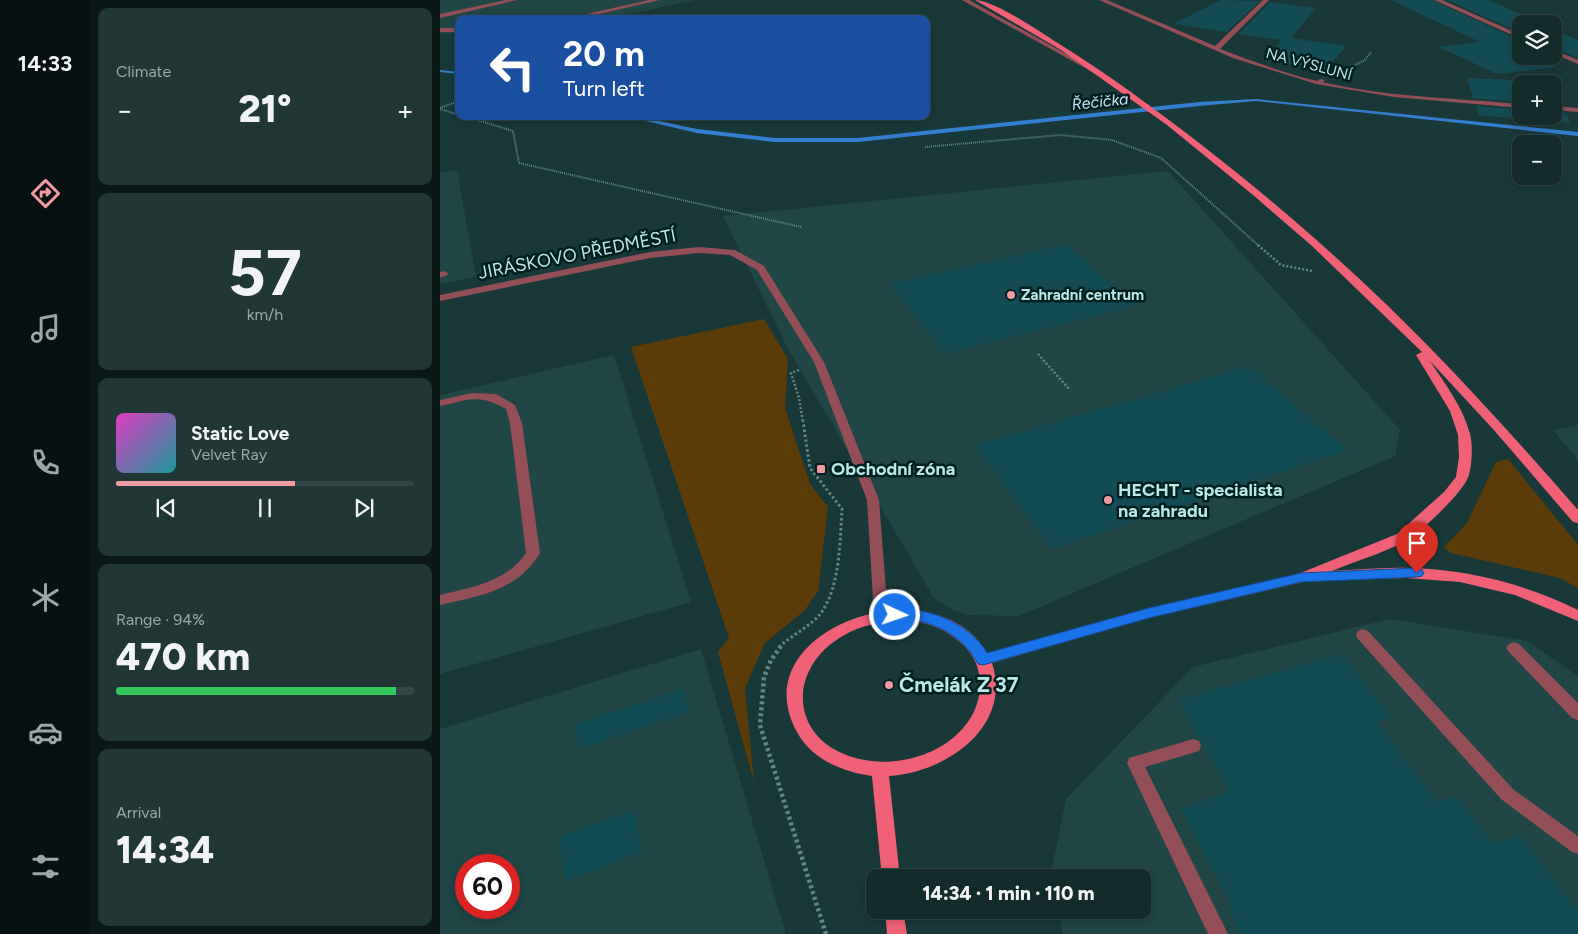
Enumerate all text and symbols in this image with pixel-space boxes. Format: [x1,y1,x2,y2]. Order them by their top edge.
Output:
map controls [1512,15,1562,185]
button: layers [1512,15,1562,65]
text: 20 m [563,33,645,75]
icon: left [480,35,545,100]
street label: NA VÝSLUNÍ [1264,44,1355,84]
text: 14:33 [18,50,72,77]
text: Climate [116,62,171,81]
text: Turn left [563,75,645,102]
button: + [1512,75,1562,125]
text: 21° [238,86,292,132]
water label: Řečička [1071,89,1129,114]
text: − [116,93,133,127]
text: + [397,93,414,127]
button: − [1512,135,1562,185]
icon: directions [28,176,63,211]
street label: JIRÁSKOVO PŘEDMĚSTÍ [476,224,679,284]
text: 57 [228,233,302,311]
place label: Zahradní centrum [1021,286,1144,304]
marker: Zahradní centrum [1005,289,1017,301]
text: km/h [247,305,283,324]
icon: music [28,311,63,346]
text: Static Love [191,422,289,445]
icon: phone [28,445,63,480]
text: Velvet Ray [191,445,267,464]
place label: Obchodní zóna [831,458,955,480]
marker: Obchodní zóna [815,463,827,475]
place label: HECHT - specialista na zahradu [1118,479,1283,522]
icon: previous [152,494,180,522]
icon: pause [251,494,279,522]
icon: next [350,494,378,522]
marker: HECHT - specialista na zahradu [1102,494,1114,506]
pin [1396,522,1438,573]
icon: arrive [1403,529,1431,557]
icon: climate [28,580,63,615]
position arrow [868,588,920,640]
text: Range · 94% [116,610,205,629]
text: 470 km [116,634,250,680]
place label: Čmelák Z 37 [899,672,1019,697]
marker: Čmelák Z 37 [883,679,895,691]
icon: car [28,715,63,750]
text: Arrival [116,803,161,822]
text: 14:34 [116,827,214,873]
icon: filters [28,849,63,884]
speed limit sign: 60 [455,854,520,919]
text: 14:34 · 1 min · 110 m [922,882,1095,905]

